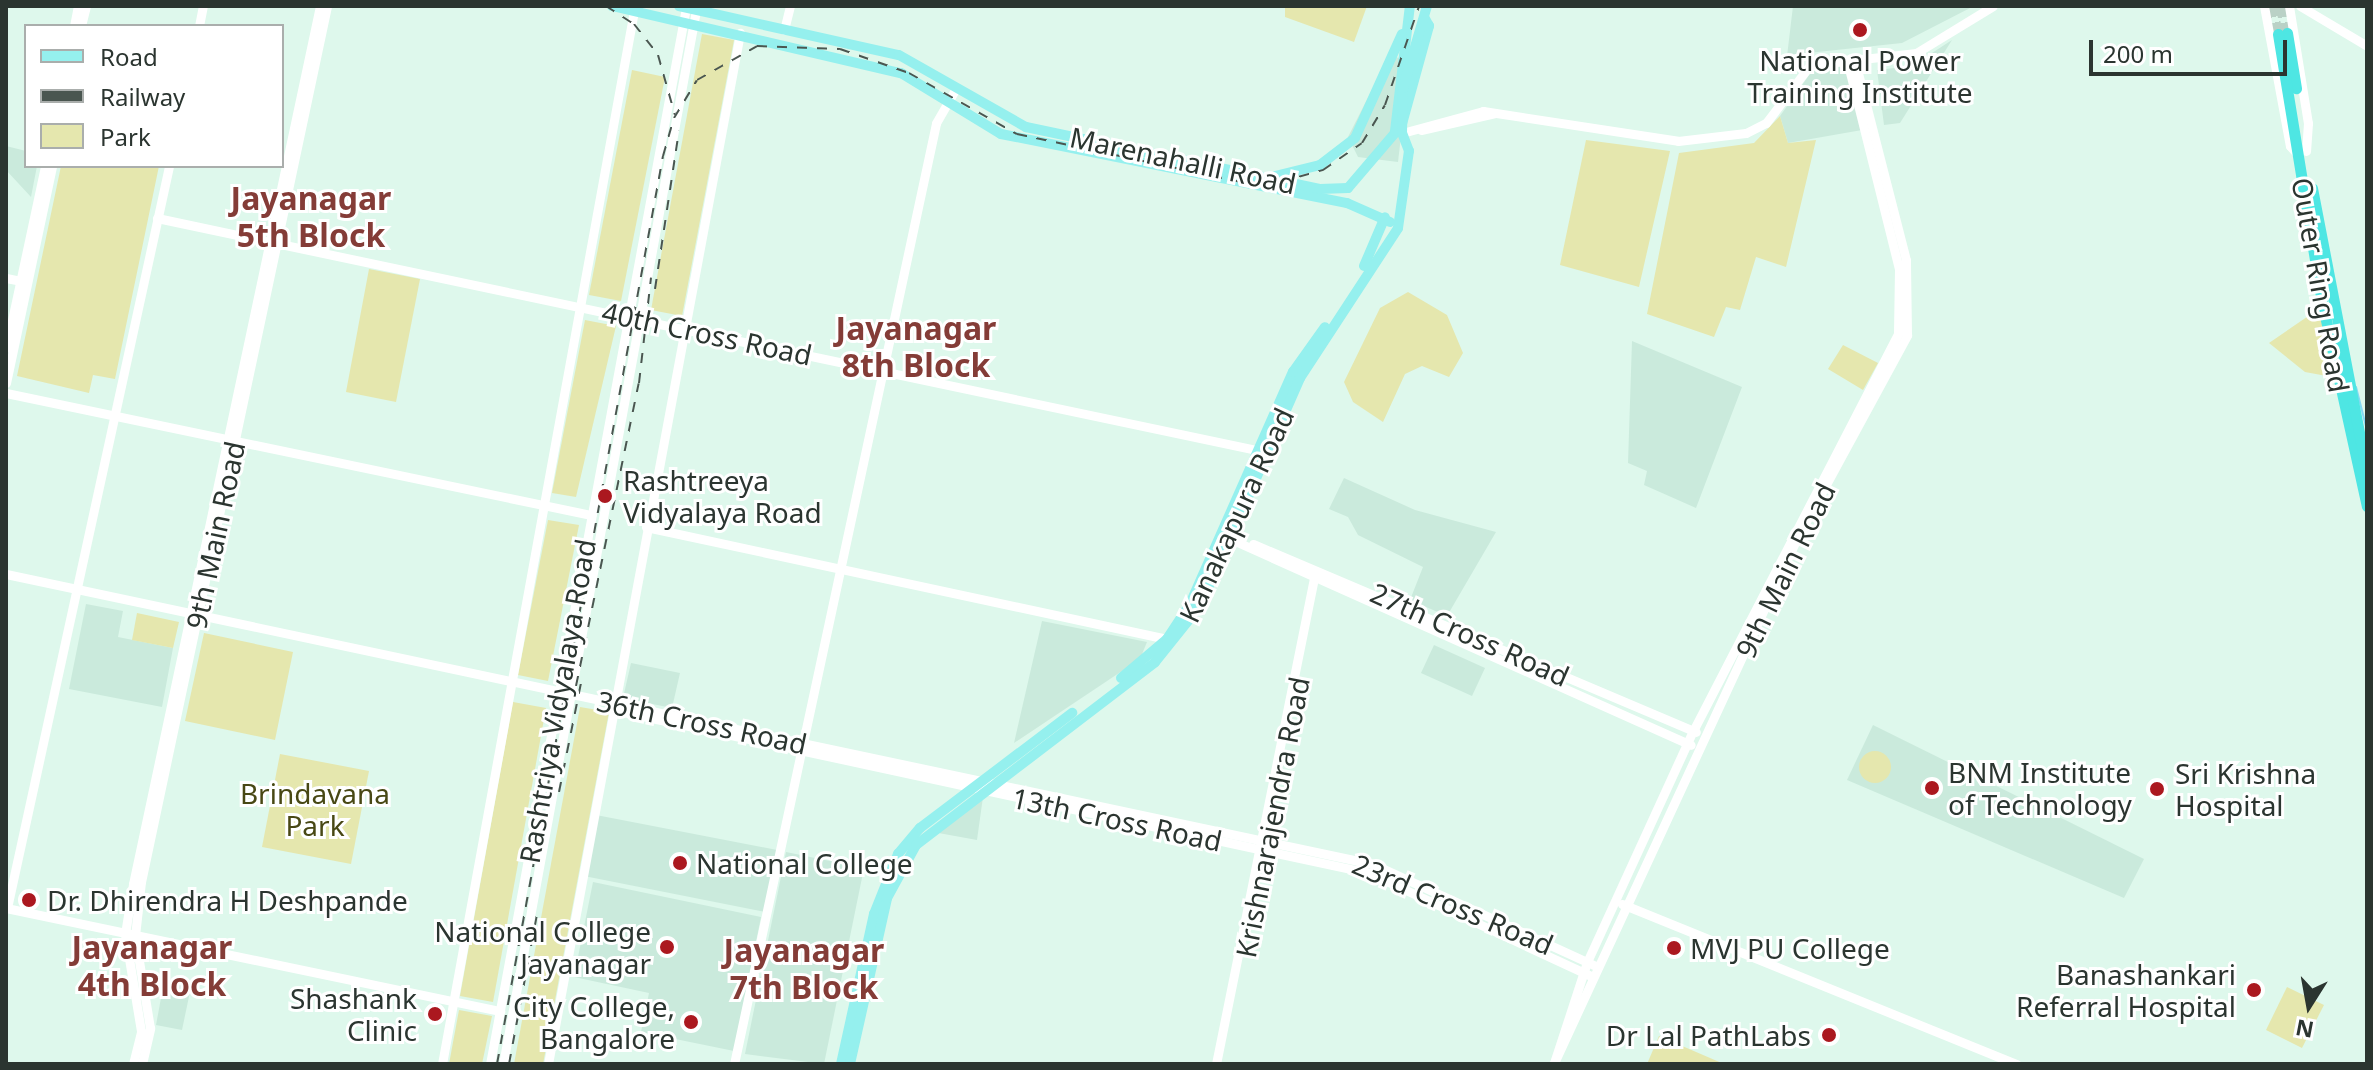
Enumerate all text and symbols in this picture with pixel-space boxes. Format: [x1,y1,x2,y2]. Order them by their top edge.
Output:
marker: National Power Training Institute [1851,21,1869,39]
legend [24,24,284,168]
scale bar [2093,24,2291,74]
text: 200 m [2103,37,2173,70]
text: Road [100,40,158,73]
place label: National Power Training Institute [1747,43,1973,109]
text: Railway [100,80,185,113]
text: Park [100,120,151,153]
street label: Marenahalli Road [1067,120,1299,200]
street label: Outer Ring Road [2286,175,2356,395]
district label: Jayanagar 5th Block [231,180,391,255]
street label: 40th Cross Road [599,294,815,372]
district label: Jayanagar 8th Block [836,310,996,385]
street label: Kanakapura Road [1172,403,1300,627]
street label: 9th Main Road [179,438,251,632]
place label: Rashtreeya Vidyalaya Road [623,463,822,529]
street label: 9th Main Road [1728,477,1842,663]
marker: Rashtreeya Vidyalaya Road [594,485,616,507]
street label: Rashtriya Vidyalaya Road [512,536,602,866]
street label: 27th Cross Road [1366,575,1574,693]
street label: Krishnarajendra Road [1228,674,1316,960]
street label: 36th Cross Road [594,683,810,761]
place label: BNM Institute of Technology [1948,755,2132,821]
place label: Sri Krishna Hospital [2175,756,2316,822]
park label: Brindavana Park [240,776,390,842]
marker: Sri Krishna Hospital [2146,778,2168,800]
marker: BNM Institute of Technology [1923,779,1941,797]
street label: 13th Cross Road [1009,780,1225,858]
place label: National College [696,846,913,880]
street label: 23rd Cross Road [1348,847,1558,961]
marker: National College [671,854,689,872]
place label: Dr. Dhirendra H Deshpande [47,883,408,917]
marker: Dr. Dhirendra H Deshpande [18,889,40,911]
place label: National College Jayanagar [434,914,651,980]
district label: Jayanagar 4th Block [72,929,232,1004]
place label: MVJ PU College [1690,931,1890,965]
district label: Jayanagar 7th Block [724,932,884,1007]
marker: National College Jayanagar [658,938,676,956]
marker: MVJ PU College [1665,939,1683,957]
place label: Banashankari Referral Hospital [2016,957,2236,1023]
north arrow [2269,966,2349,1046]
marker: Banashankari Referral Hospital [2243,979,2265,1001]
place label: Shashank Clinic [290,981,417,1047]
place label: City College, Bangalore [513,989,675,1055]
marker: Shashank Clinic [424,1003,446,1025]
marker: City College, Bangalore [682,1013,700,1031]
text: N [2293,1013,2316,1046]
place label: Dr Lal PathLabs [1606,1018,1811,1052]
marker: Dr Lal PathLabs [1818,1024,1840,1046]

